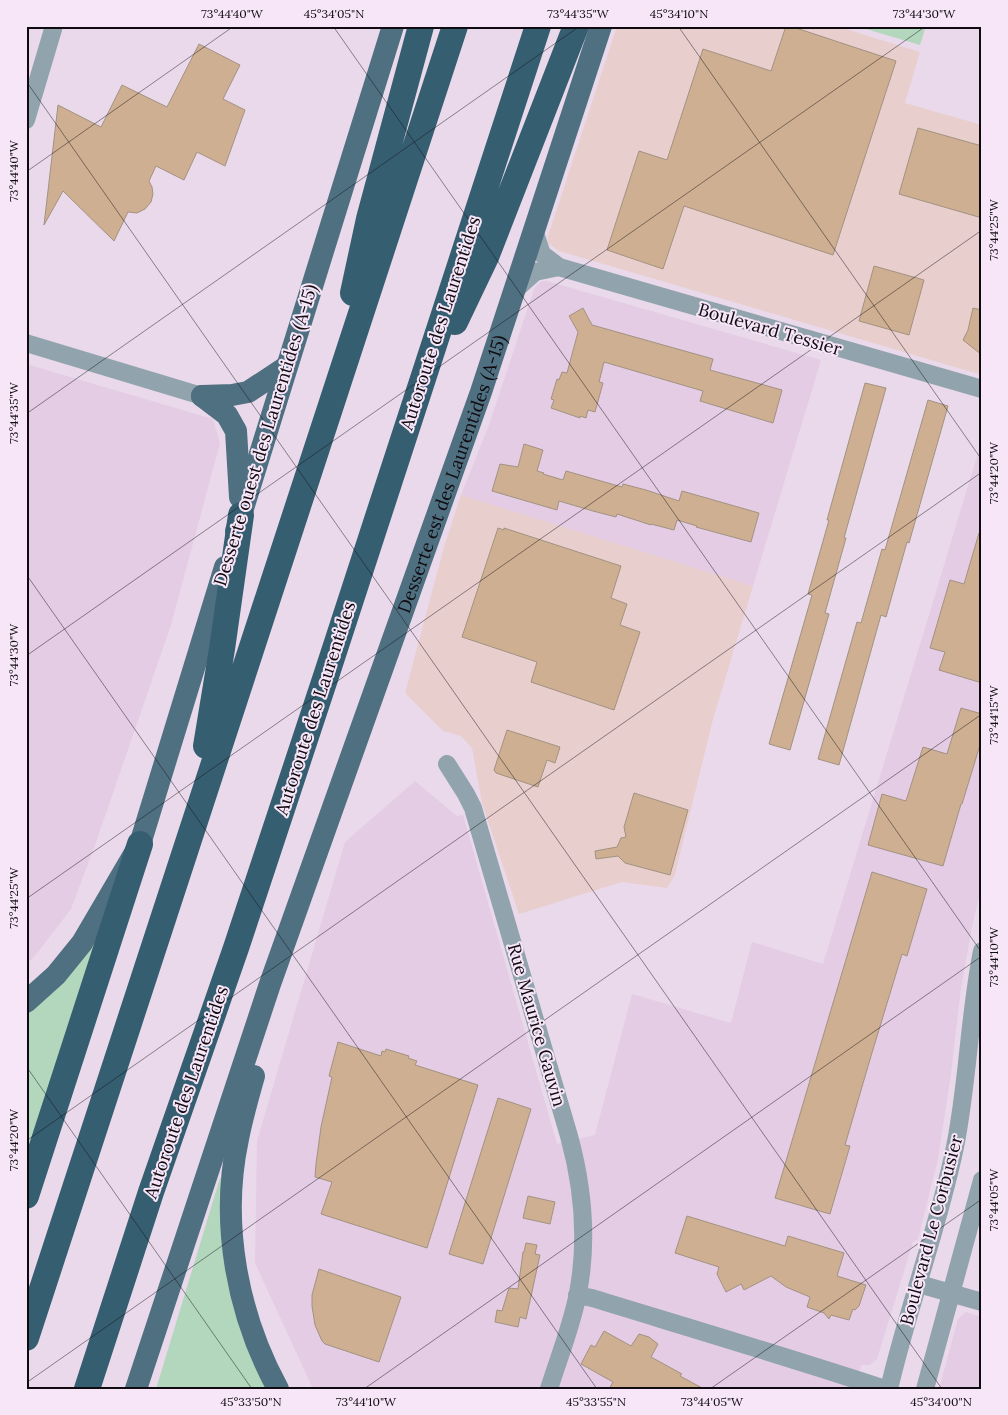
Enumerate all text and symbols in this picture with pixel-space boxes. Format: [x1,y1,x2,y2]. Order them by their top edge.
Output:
text: 73°44'40"W [201,6,264,21]
text: 45°34'05"N [304,6,364,21]
text: 73°44'35"W [547,6,610,21]
text: 45°34'10"N [650,6,708,21]
text: 73°44'30"W [893,6,956,21]
text: 73°44'40"W [6,139,21,202]
text: 73°44'25"W [986,198,1001,261]
street label: Autoroute des Laurentides [394,213,485,434]
street label: Desserte ouest des Laurentides (A-15) [208,281,322,589]
street label: Boulevard Tessier [696,298,845,361]
street label: Desserte est des Laurentides (A-15) [392,332,511,616]
text: 73°44'35"W [6,381,21,444]
text: 73°44'20"W [986,441,1001,504]
street label: Autoroute des Laurentides [269,598,360,819]
text: 73°44'30"W [6,623,21,686]
text: 73°44'15"W [986,684,1001,745]
text: 73°44'25"W [6,866,21,929]
text: 73°44'10"W [986,926,1001,987]
street label: Rue Maurice Gauvin [503,941,571,1109]
street label: Autoroute des Laurentides [138,983,233,1202]
text: 73°44'20"W [6,1108,21,1171]
street label: Boulevard Le Corbusier [894,1132,968,1328]
text: 73°44'05"W [986,1168,1001,1231]
text: 45°33'50"N [220,1394,282,1409]
text: 73°44'10"W [336,1394,397,1409]
text: 45°33'55"N [566,1394,626,1409]
text: 73°44'05"W [681,1394,744,1409]
text: 45°34'00"N [910,1394,972,1409]

